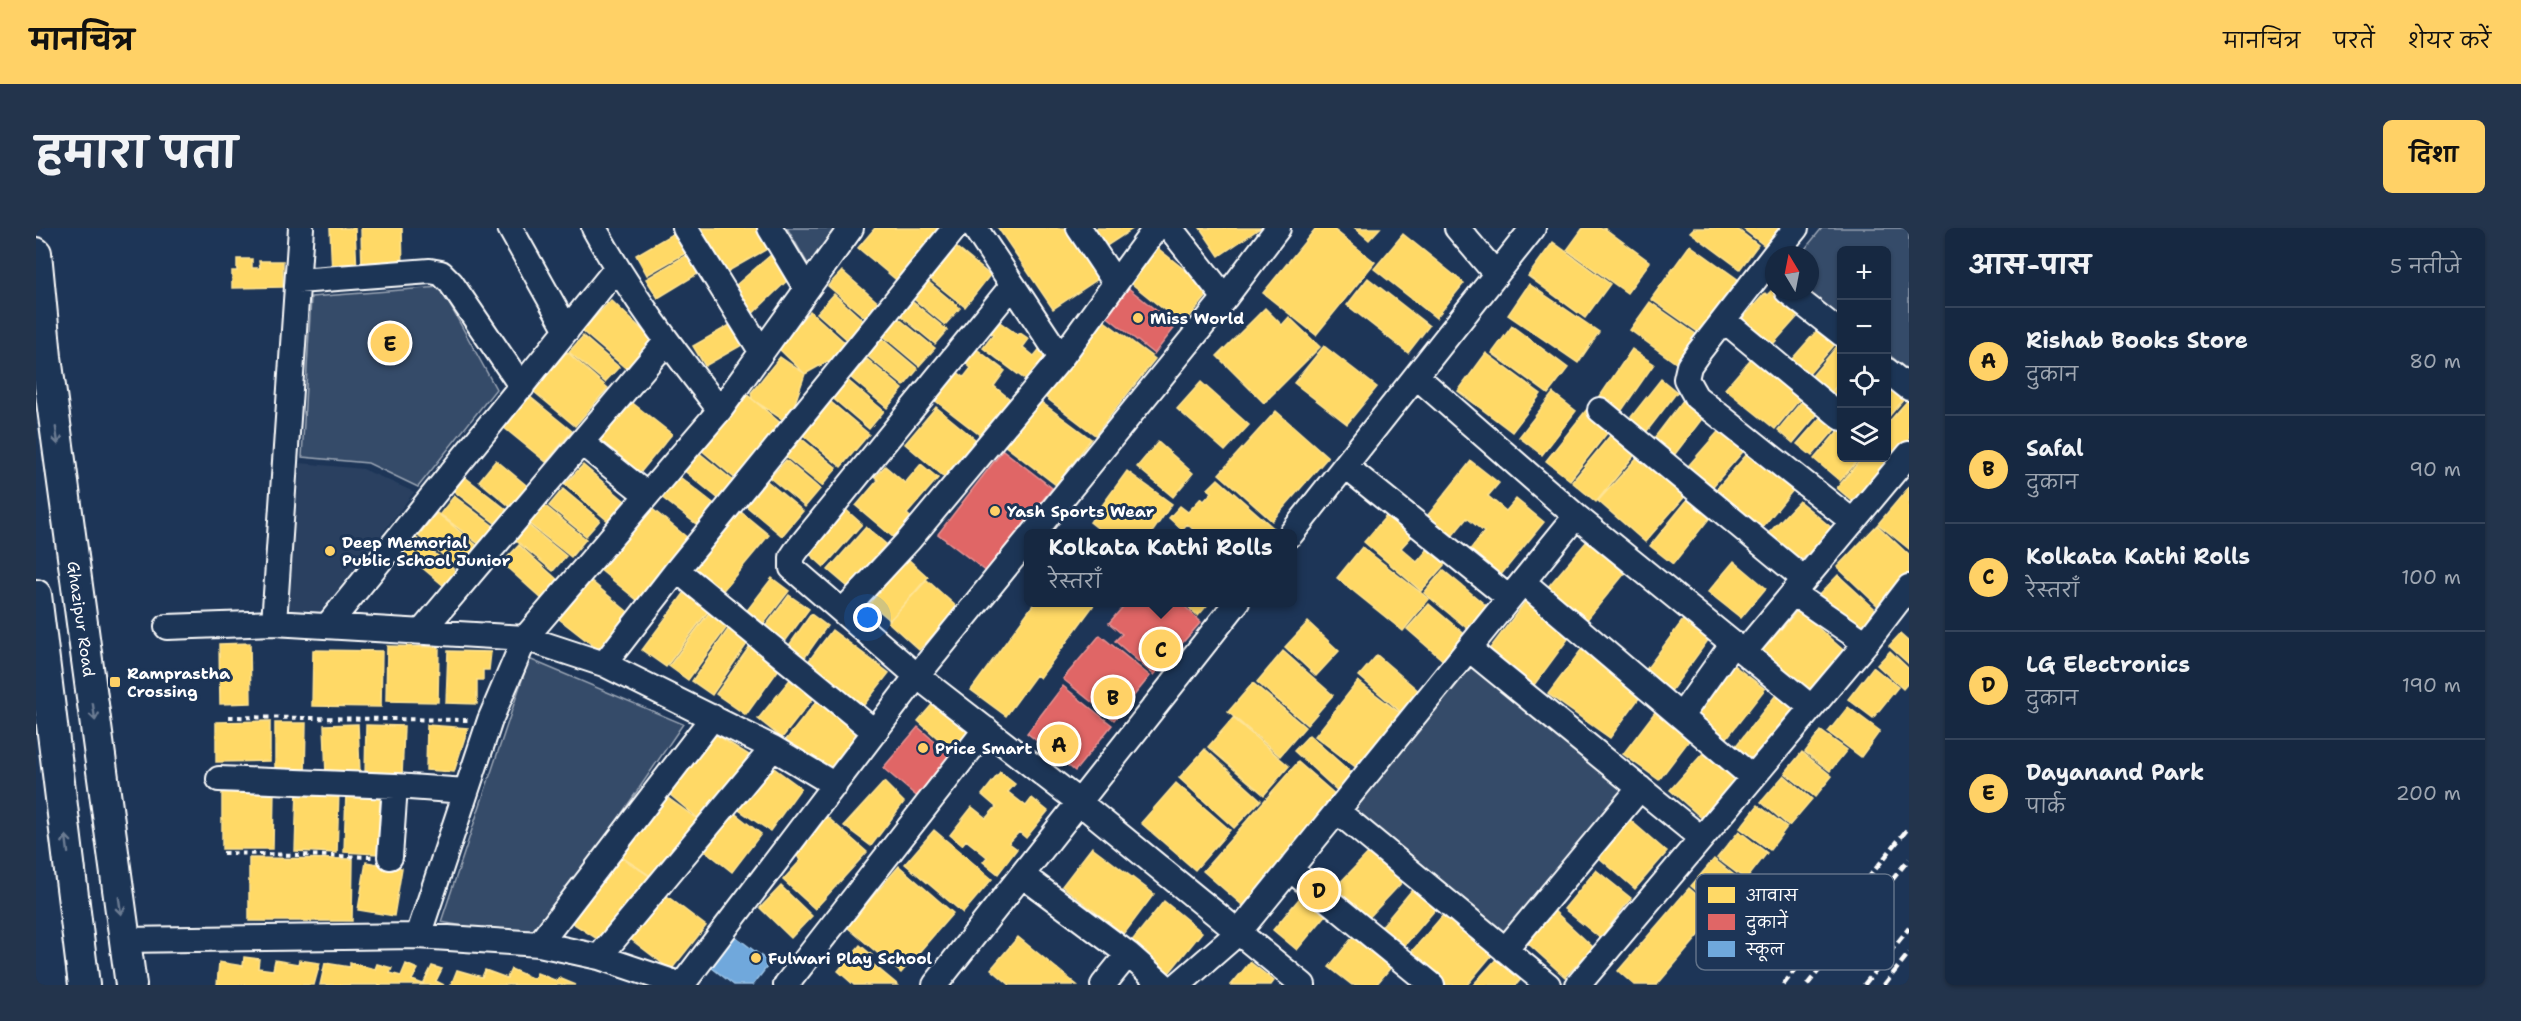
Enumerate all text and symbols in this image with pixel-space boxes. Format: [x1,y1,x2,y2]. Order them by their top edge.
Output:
text: मानचित्र [30,21,134,59]
text: मानचित्र [2223,27,2300,55]
text: परतें [2333,27,2375,55]
text: शेयर करें [2408,27,2491,55]
button: दिशा [2383,120,2485,193]
text: हमारा पता [36,124,237,180]
north arrow [1765,246,1819,300]
map controls [1837,246,1891,462]
button: + [1837,246,1891,300]
text: आस-पास [1969,247,2091,282]
text: 5 नतीजे [2390,253,2461,279]
button: − [1837,300,1891,354]
place label: Miss World [1150,308,1244,329]
marker: Miss World [1131,311,1145,325]
pin: E [370,320,410,366]
text: Rishab Books Store [2026,326,2248,355]
text: A [1981,348,1996,374]
text: 80 m [2409,348,2461,374]
button: locate [1837,354,1891,408]
text: दुकान [2026,361,2078,387]
button: layers [1837,408,1891,462]
one-way arrow [51,426,62,445]
text: Safal [2026,434,2084,463]
text: B [1982,456,1995,482]
text: 90 m [2409,456,2461,482]
text: दुकान [2026,469,2078,495]
place label: Yash Sports Wear [1007,501,1155,522]
marker: Yash Sports Wear [988,504,1002,518]
popup [1024,529,1297,607]
place label: Deep Memorial Public School Junior [342,532,511,571]
text: Kolkata Kathi Rolls [1048,533,1273,562]
text: Kolkata Kathi Rolls [2026,542,2250,571]
marker: Deep Memorial Public School Junior [323,544,337,558]
street label: Ghazipur Road [62,560,100,678]
text: C [1982,564,1995,590]
text: 100 m [2401,564,2461,590]
text: रेस्तराँ [1048,568,1102,594]
text: रेस्तराँ [2026,577,2079,603]
your location [853,603,882,632]
pin: C [1142,626,1180,672]
text: LG Electronics [2026,650,2190,679]
place label: Ramprastha Crossing [127,663,230,702]
text: D [1981,672,1996,698]
text: 190 m [2402,672,2461,698]
pin: B [1094,674,1132,720]
marker: Ramprastha Crossing [108,675,122,689]
text: दुकान [2026,685,2078,711]
one-way arrow [88,702,99,722]
pin: A [1040,722,1078,766]
place label: Price Smart [935,738,1033,759]
marker: Price Smart [916,741,930,755]
text: Dayanand Park [2026,758,2204,787]
text: E [1982,780,1995,806]
text: 200 m [2396,780,2461,806]
text: पार्क [2026,793,2065,819]
one-way arrow [61,834,72,854]
pin: D [1300,868,1338,912]
legend [1696,874,1894,970]
text: आवास [1746,885,1799,906]
one-way arrow [114,895,125,915]
text: दुकानें [1745,909,1789,936]
text: स्कूल [1745,939,1785,962]
place label: Fulwari Play School [768,948,933,969]
marker: Fulwari Play School [749,951,763,965]

